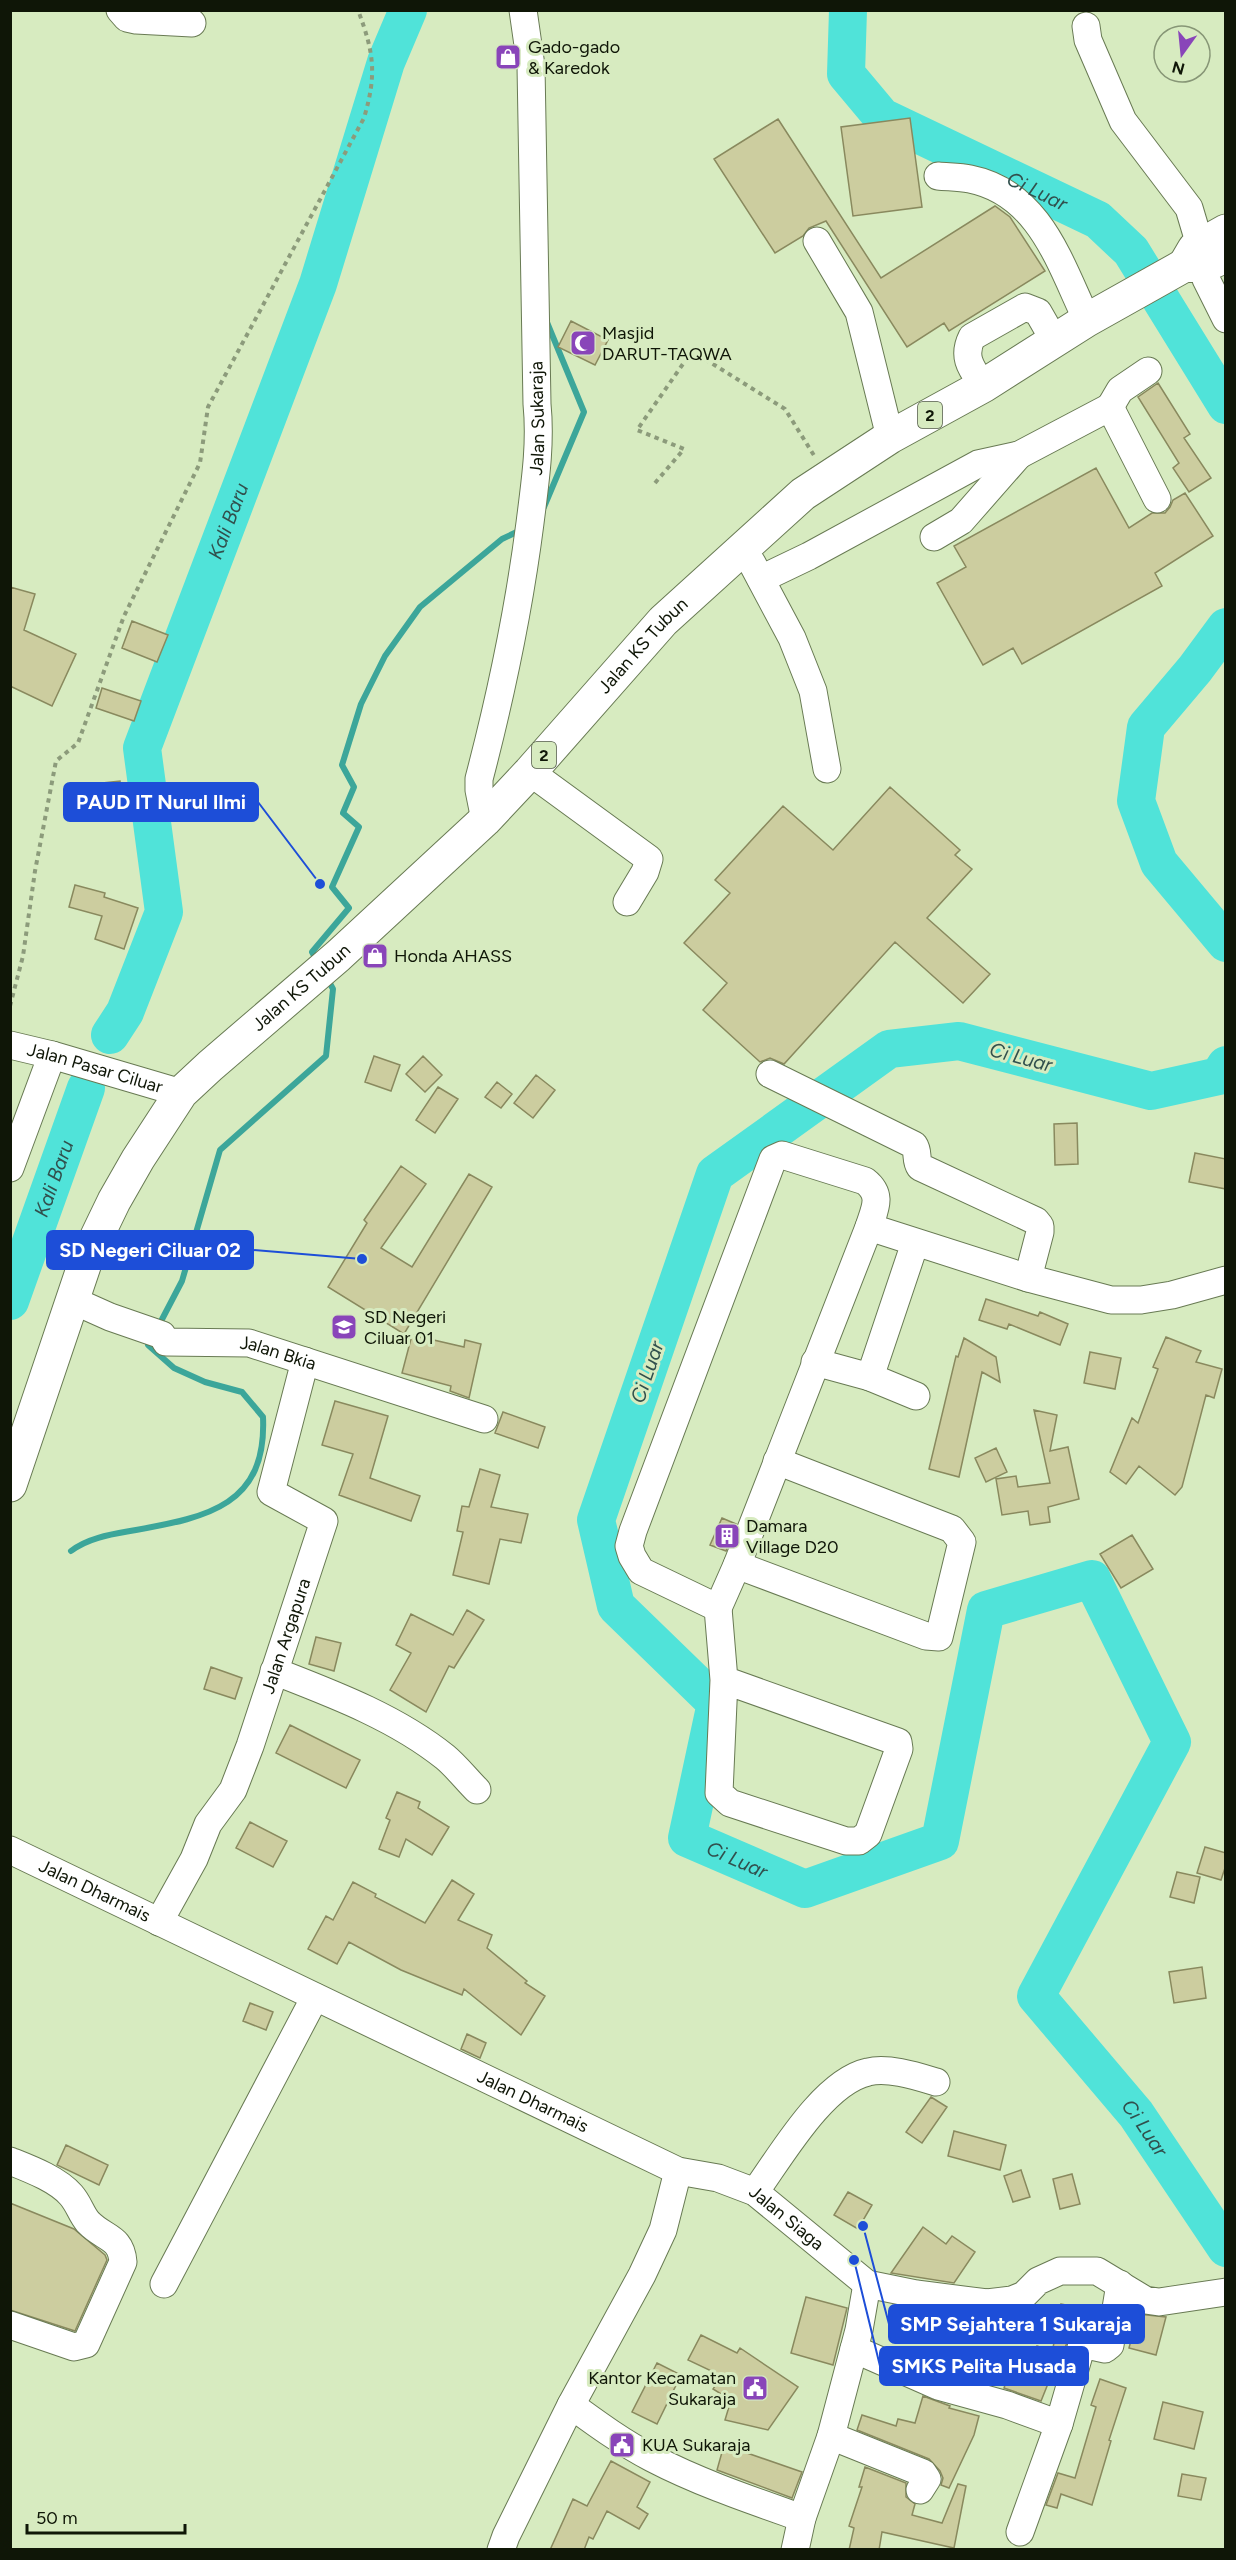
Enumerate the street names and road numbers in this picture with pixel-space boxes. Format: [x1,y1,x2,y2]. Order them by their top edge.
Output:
street label: Jalan Sukaraja [525,361,549,476]
road number: 2 [918,402,942,428]
street label: Jalan KS Tubun [593,593,692,698]
road number: 2 [532,742,556,768]
street label: Jalan KS Tubun [248,939,355,1036]
street label: Jalan Pasar Ciluar [25,1038,165,1098]
street label: Jalan Bkia [240,1332,319,1375]
street label: Jalan Argapura [257,1575,315,1696]
street label: Jalan Dharmais [35,1855,154,1927]
street label: Jalan Dharmais [474,2065,592,2137]
street label: Jalan Siaga [745,2181,828,2255]

